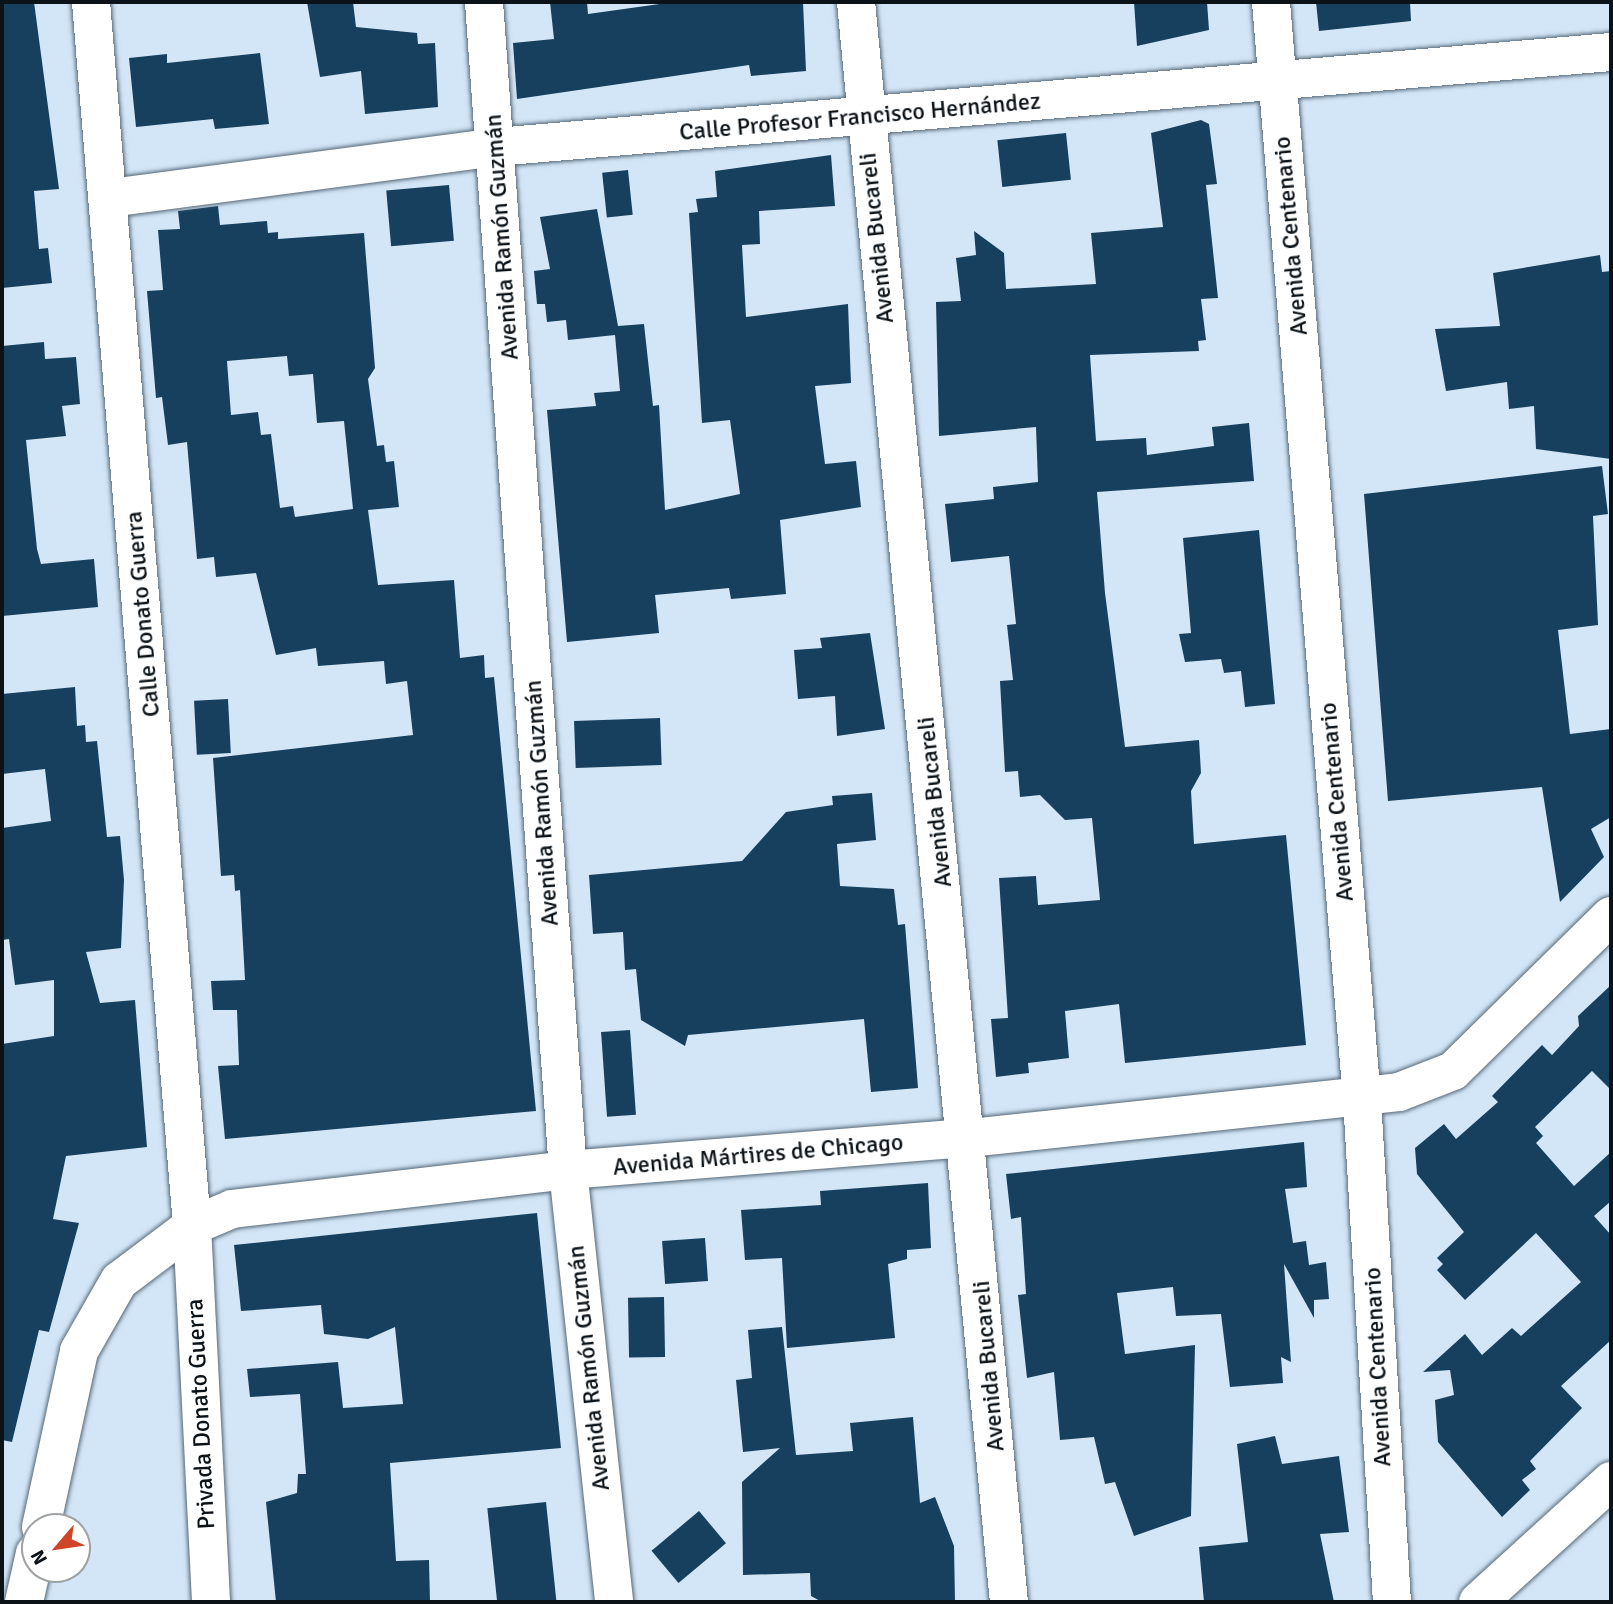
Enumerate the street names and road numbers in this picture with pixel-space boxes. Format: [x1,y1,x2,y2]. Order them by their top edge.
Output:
street label: Calle Profesor Francisco Hernández [678,87,1042,147]
street label: Avenida Ramón Guzmán [479,113,525,361]
street label: Avenida Centenario [1268,135,1314,337]
street label: Avenida Bucareli [854,151,900,325]
street label: Calle Donato Guerra [120,510,166,718]
street label: Avenida Ramón Guzmán [519,679,565,927]
street label: Avenida Centenario [1314,701,1360,903]
street label: Avenida Bucareli [912,715,958,889]
street label: Avenida Mártires de Chicago [612,1128,904,1182]
street label: Avenida Ramón Guzmán [562,1244,616,1492]
street label: Avenida Centenario [1358,1267,1398,1467]
street label: Avenida Bucareli [967,1279,1011,1453]
street label: Privada Donato Guerra [181,1298,221,1530]

